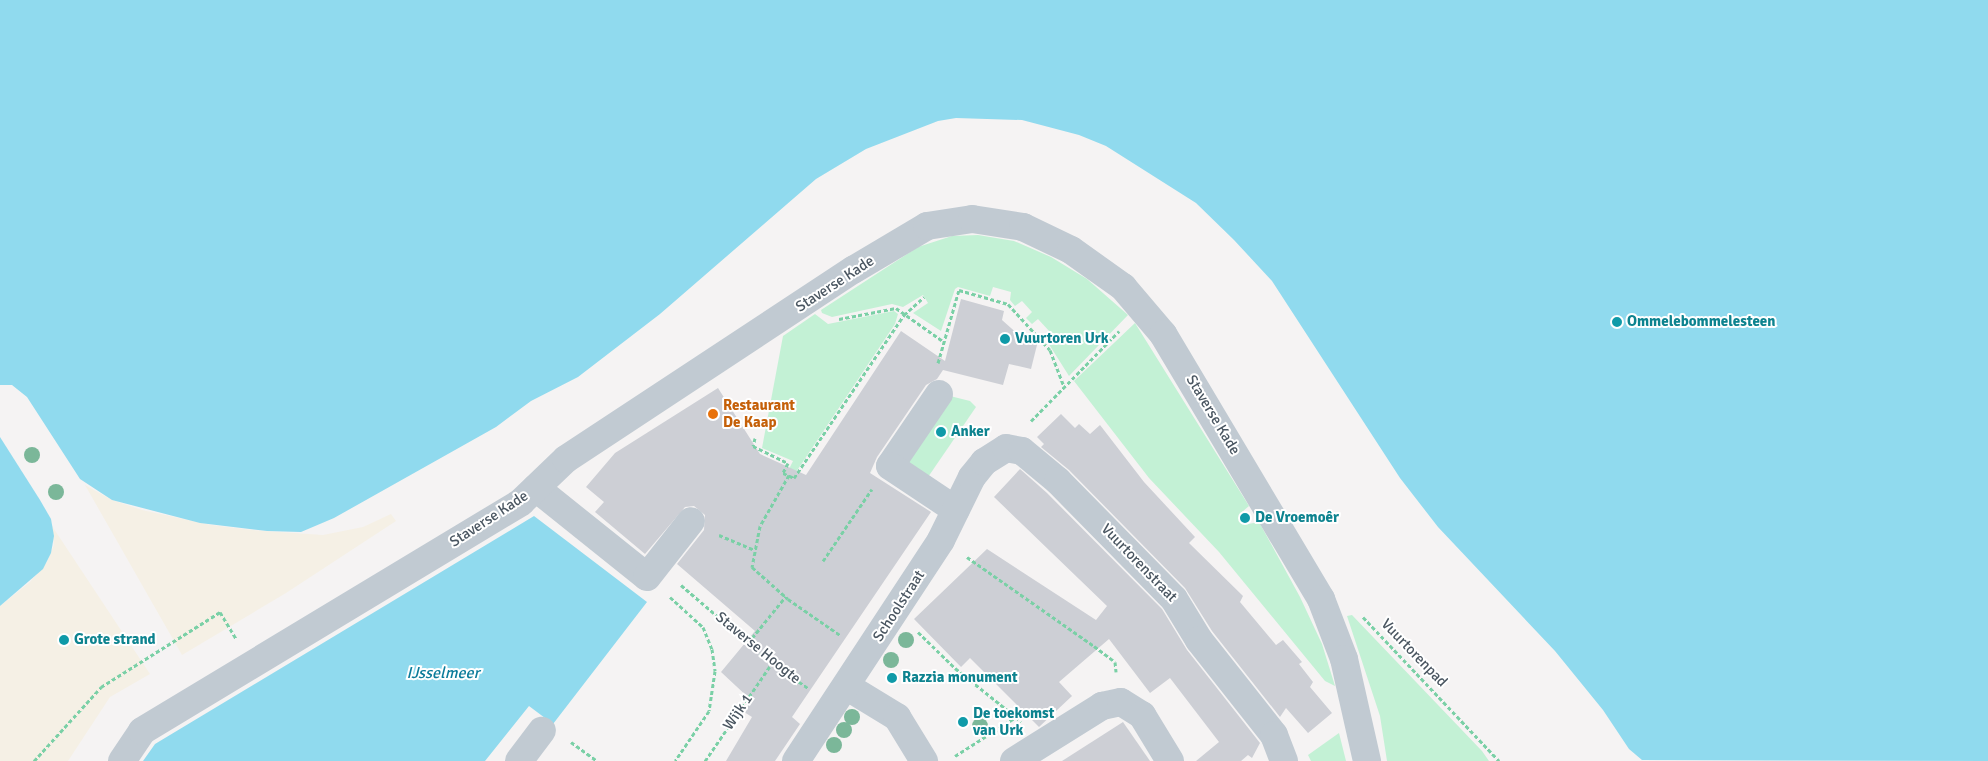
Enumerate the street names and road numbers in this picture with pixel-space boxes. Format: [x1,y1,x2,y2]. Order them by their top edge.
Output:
street label: Staverse Kade [792,252,878,316]
street label: Staverse Kade [1182,372,1244,458]
street label: Staverse Kade [446,487,532,551]
street label: Vuurtorenstraat [1097,520,1181,606]
street label: Schoolstraat [869,567,929,645]
street label: Staverse Hoogte [712,608,804,688]
street label: Vuurtorenpad [1377,615,1451,691]
street label: Wijk 1 [719,690,757,734]

